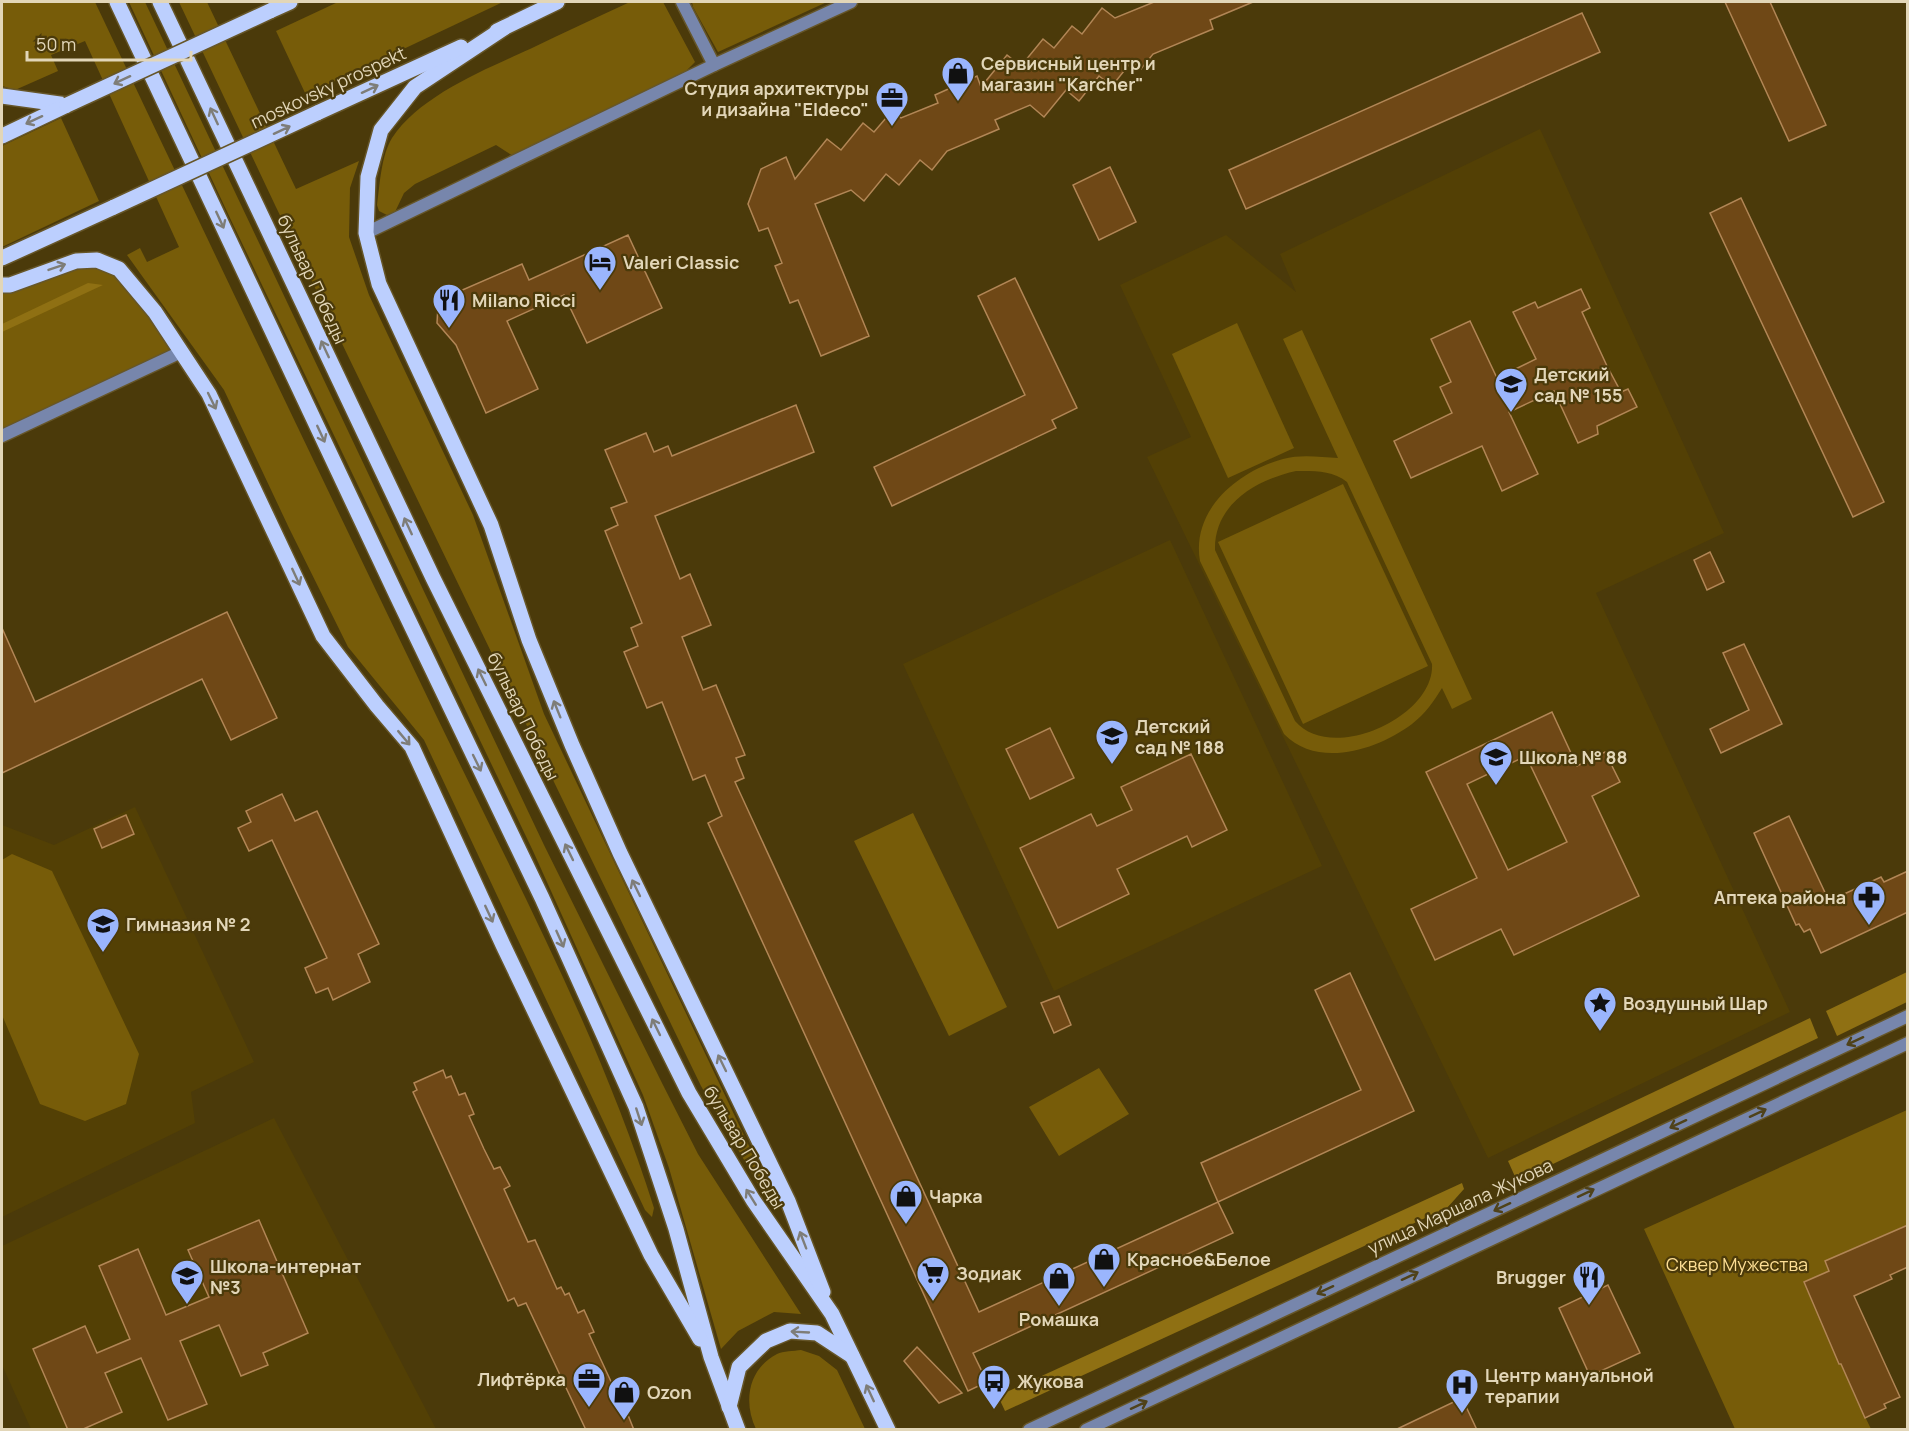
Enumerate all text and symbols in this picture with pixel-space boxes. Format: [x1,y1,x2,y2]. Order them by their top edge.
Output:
scale bar [27,24,190,62]
text: 50 m [36,32,76,56]
street label: moskovsky prospekt [246,40,410,134]
place label: Сервисный центр и магазин "Karcher" [981,51,1156,96]
shop icon: Сервисный центр и магазин "Karcher" [940,55,976,102]
one-way arrow [113,74,131,86]
place label: Студия архитектуры и дизайна "Eldeco" [684,76,869,121]
office icon: Студия архитектуры и дизайна "Eldeco" [874,80,910,127]
one-way arrow [360,83,378,94]
one-way arrow [208,108,220,126]
one-way arrow [26,115,44,127]
one-way arrow [272,123,290,135]
one-way arrow [214,210,226,228]
street label: бульвар Победы [273,211,353,347]
hotel icon: Valeri Classic [582,244,618,291]
place label: Valeri Classic [623,250,739,274]
one-way arrow [47,261,66,272]
restaurant icon: Milano Ricci [431,282,467,329]
place label: Milano Ricci [472,288,576,312]
one-way arrow [318,341,330,359]
place label: Детский сад № 155 [1534,362,1623,407]
school or university icon: Детский сад № 155 [1493,366,1529,413]
one-way arrow [207,392,219,410]
one-way arrow [315,425,327,443]
one-way arrow [402,517,414,535]
one-way arrow [290,568,302,586]
street label: бульвар Победы [483,648,565,784]
one-way arrow [476,669,488,687]
one-way arrow [551,701,562,719]
place label: Детский сад № 188 [1135,714,1224,759]
school or university icon: Детский сад № 188 [1094,718,1130,765]
one-way arrow [397,730,411,745]
school or university icon: Школа № 88 [1478,739,1514,786]
place label: Школа № 88 [1519,745,1628,769]
one-way arrow [472,753,484,771]
one-way arrow [563,843,575,861]
one-way arrow [630,879,642,897]
pharmacy icon: Аптека района [1851,879,1887,926]
place label: Аптека района [1714,885,1846,909]
one-way arrow [483,904,495,922]
school or university icon: Гимназия № 2 [85,906,121,953]
place label: Гимназия № 2 [126,912,250,936]
one-way arrow [555,930,567,948]
place icon: Воздушный Шар [1582,985,1618,1032]
place label: Воздушный Шар [1623,991,1768,1015]
one-way arrow [650,1018,662,1036]
one-way arrow [1846,1035,1864,1047]
one-way arrow [715,1054,727,1072]
street label: бульвар Победы [699,1081,791,1213]
one-way arrow [1748,1106,1766,1118]
one-way arrow [634,1108,645,1127]
one-way arrow [1670,1118,1688,1130]
street label: улица Маршала Жукова [1364,1153,1556,1259]
shop icon: Чарка [888,1178,924,1225]
place label: Чарка [929,1184,983,1208]
one-way arrow [1577,1187,1595,1199]
one-way arrow [745,1189,757,1206]
one-way arrow [1493,1201,1511,1213]
one-way arrow [797,1231,808,1250]
shop icon: Красное&Белое [1086,1241,1122,1288]
place label: Красное&Белое [1127,1247,1271,1271]
park label: Сквер Мужества [1666,1252,1808,1276]
place label: Школа-интернат №3 [210,1254,362,1299]
supermarket icon: Зодиак [915,1255,951,1302]
school or university icon: Школа-интернат №3 [169,1258,205,1305]
restaurant icon: Brugger [1571,1259,1607,1306]
shop icon: Ромашка [1041,1260,1077,1307]
place label: Зодиак [956,1261,1023,1285]
place label: Brugger [1496,1265,1566,1289]
one-way arrow [1401,1270,1419,1282]
one-way arrow [1317,1284,1335,1296]
place label: Ромашка [1019,1307,1099,1331]
one-way arrow [791,1327,811,1338]
office icon: Лифтёрка [571,1361,607,1408]
bus stop icon: Жукова [976,1363,1012,1410]
place label: Центр мануальной терапии [1485,1363,1654,1408]
place label: Лифтёрка [477,1367,566,1391]
hospital icon: Центр мануальной терапии [1444,1367,1480,1414]
place label: Жукова [1017,1369,1084,1393]
shop icon: Ozon [606,1374,642,1421]
place label: Ozon [647,1380,692,1404]
one-way arrow [864,1384,875,1402]
one-way arrow [1129,1398,1147,1410]

